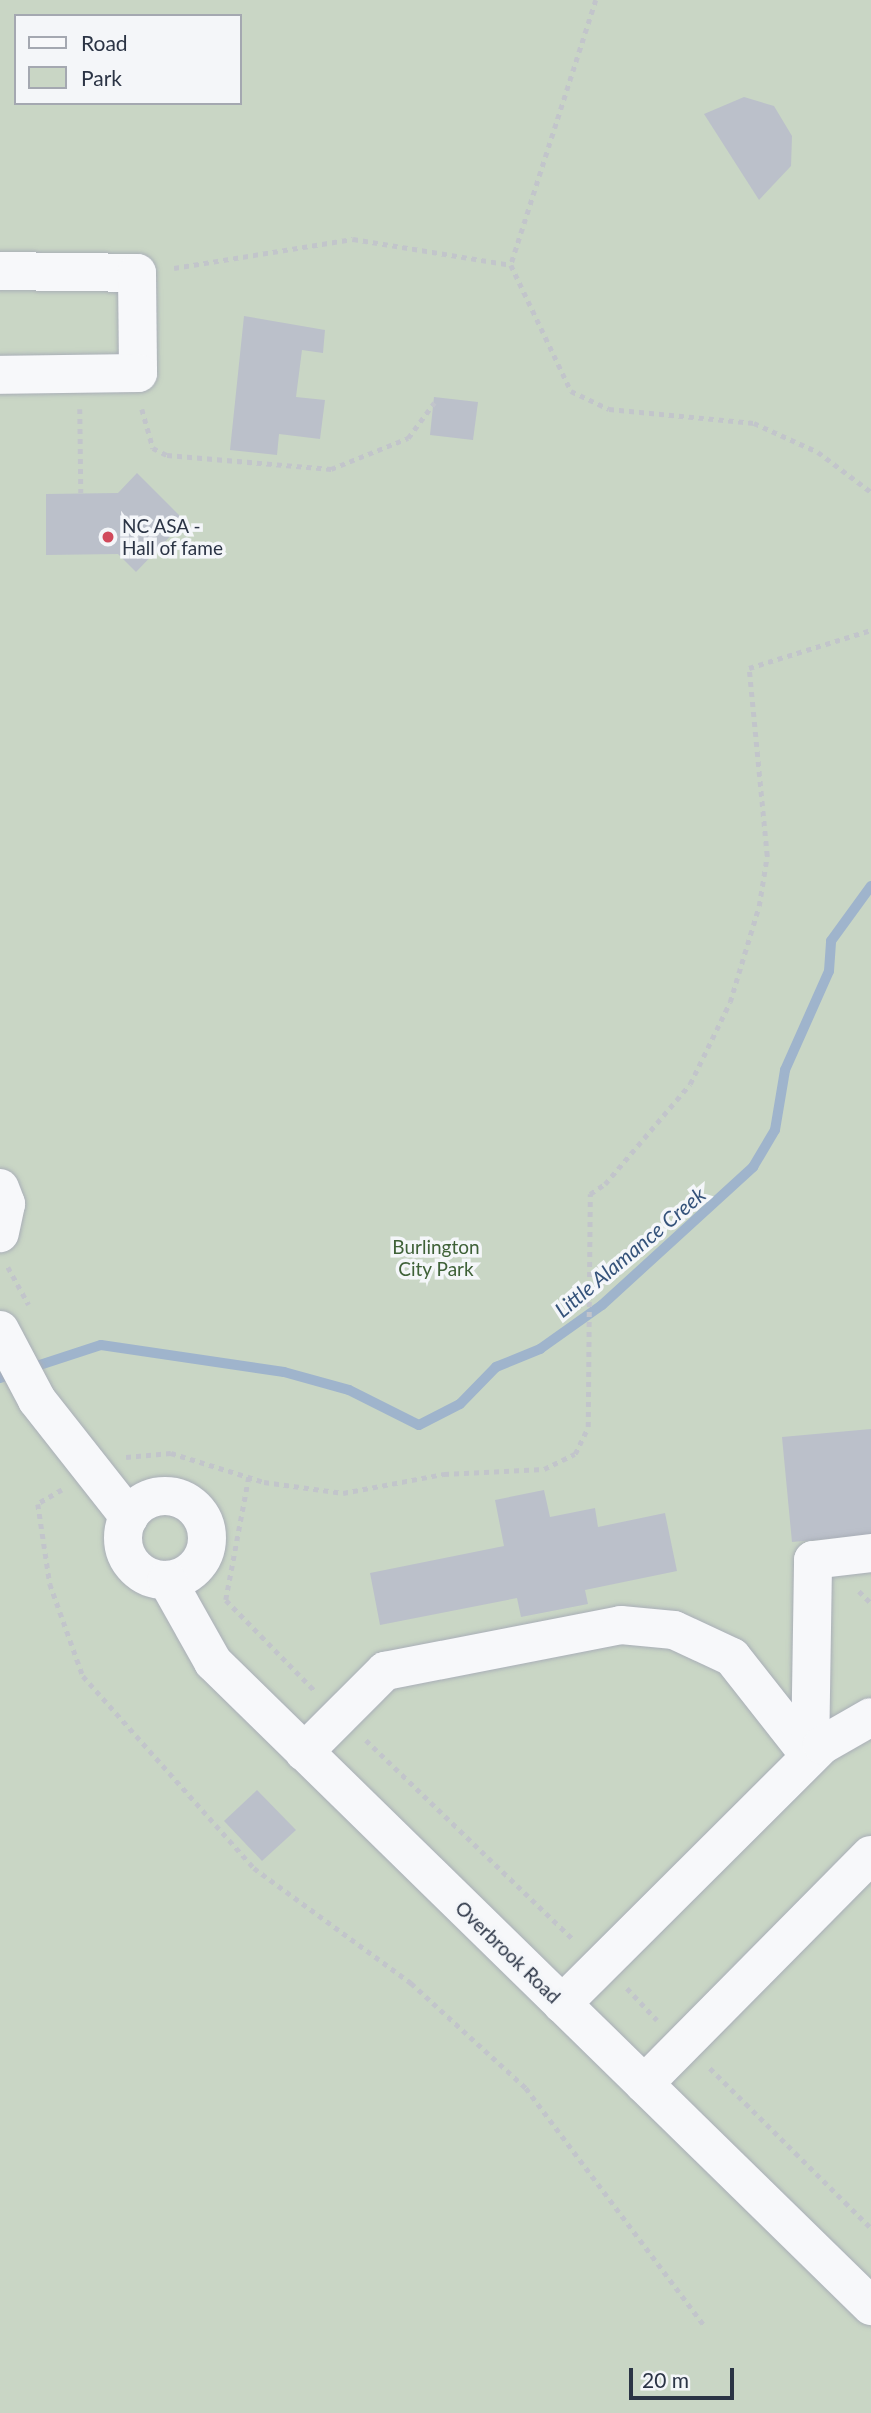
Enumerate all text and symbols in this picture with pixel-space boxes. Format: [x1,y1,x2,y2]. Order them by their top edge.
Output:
legend [14,14,242,105]
text: Road [81,30,128,55]
text: Park [81,65,122,90]
place label: NC ASA - Hall of fame [122,515,223,559]
marker: NC ASA - Hall of fame [100,529,116,545]
water label: Little Alamance Creek [549,1181,711,1323]
park label: Burlington City Park [392,1236,480,1280]
street label: Overbrook Road [451,1896,565,2008]
scale bar [633,2354,738,2398]
text: 20 m [642,2367,689,2392]

